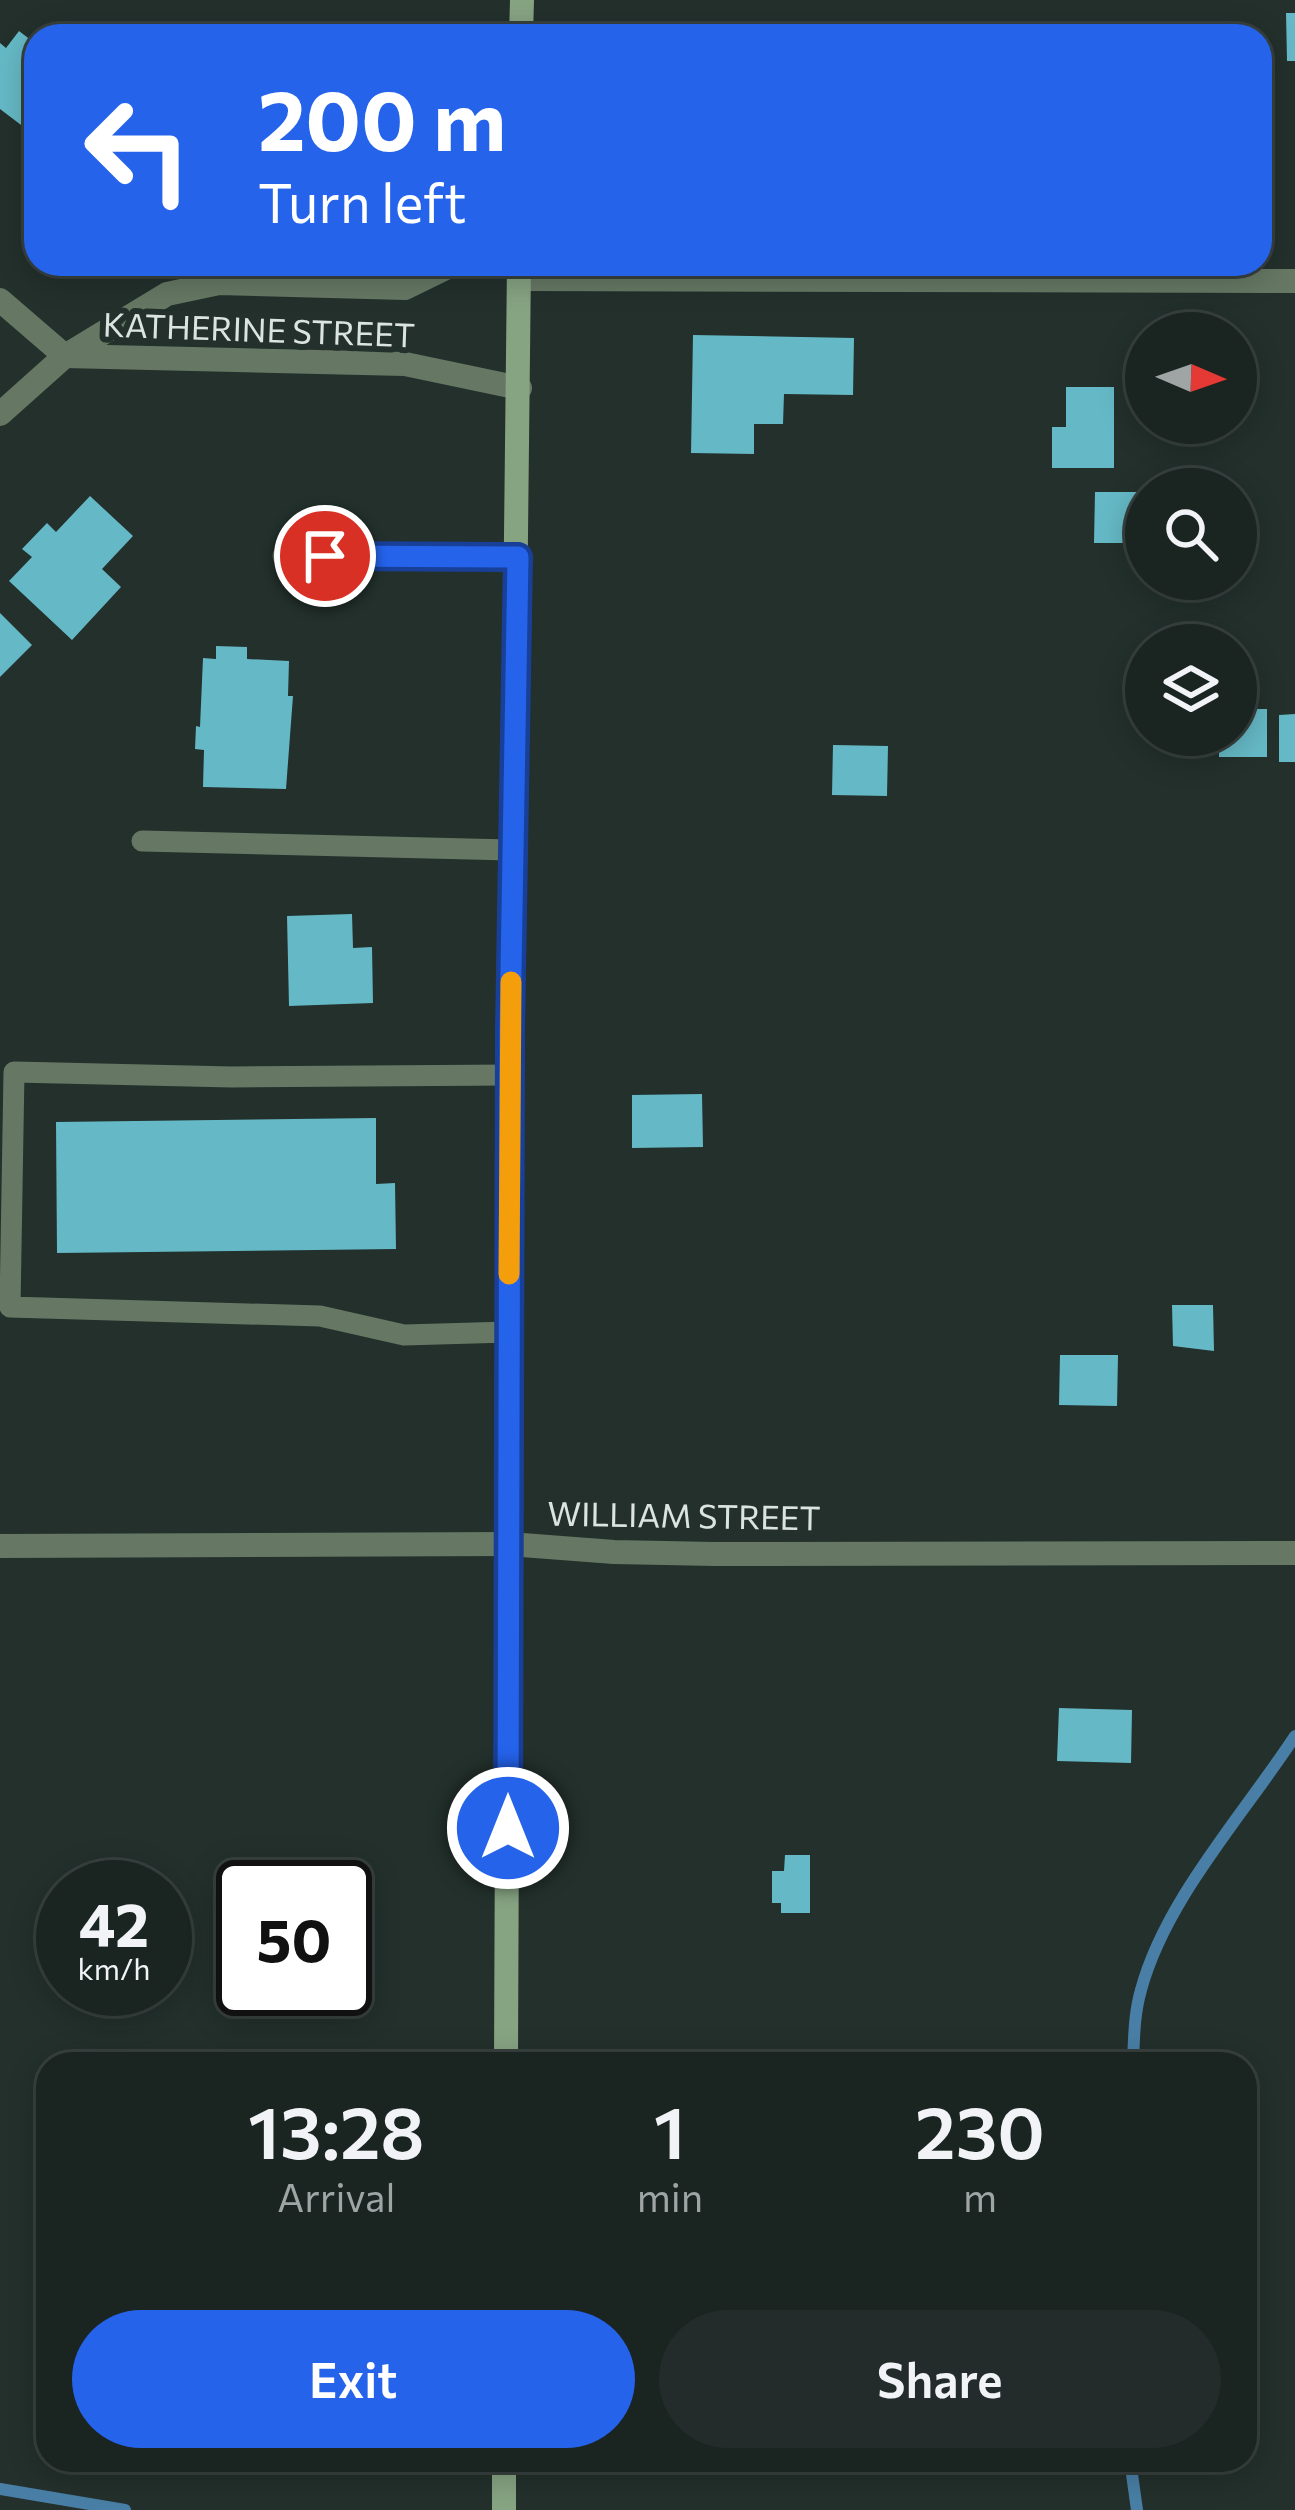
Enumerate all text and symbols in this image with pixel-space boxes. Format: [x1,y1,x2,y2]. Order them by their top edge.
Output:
text: 200 m [258,66,506,168]
icon: left [60,72,216,228]
text: Turn left [258,168,466,234]
street label: KATHERINE STREET [102,303,416,354]
north arrow [1125,312,1257,444]
map controls [1125,312,1257,756]
button: search [1125,468,1257,600]
pin [274,505,376,607]
icon: arrive [292,523,358,589]
button: layers [1125,624,1257,756]
street label: WILLIAM STREET [547,1492,821,1537]
position arrow [445,1765,571,1891]
speed limit sign: 50 [216,1860,372,2016]
text: 42 [79,1886,149,1959]
text: km/h [78,1949,150,1986]
text: 13:28 [248,2086,425,2174]
text: 1 [654,2086,686,2174]
text: 230 [915,2086,1045,2174]
text: Arrival [277,2172,395,2220]
text: min [637,2172,703,2220]
text: m [963,2172,997,2220]
button: Exit [72,2310,635,2448]
button: Share [659,2310,1221,2448]

